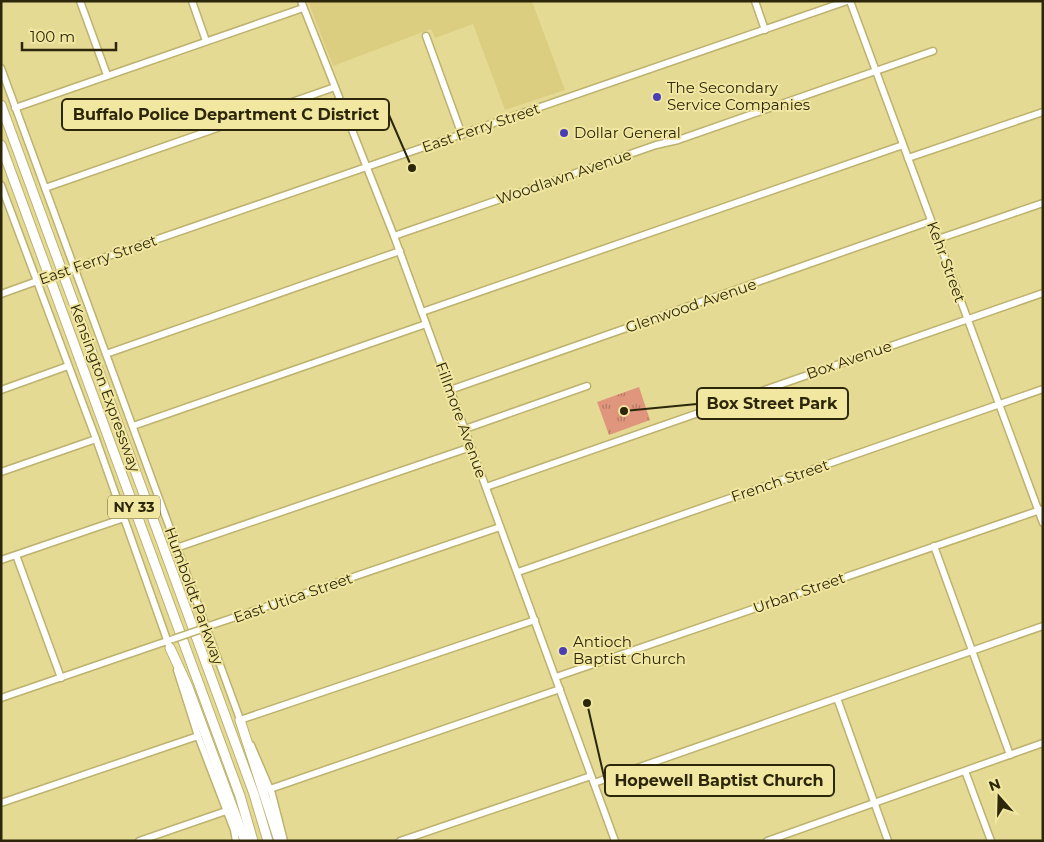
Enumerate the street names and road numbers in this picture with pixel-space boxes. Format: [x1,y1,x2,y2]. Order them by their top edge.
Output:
street label: East Ferry Street [419,98,542,157]
street label: Woodlawn Avenue [494,145,634,209]
street label: Kehr Street [923,219,970,305]
street label: East Ferry Street [36,230,159,289]
street label: Glenwood Avenue [623,274,759,337]
street label: Kensington Expressway [66,301,145,475]
street label: Box Avenue [804,336,894,383]
street label: Fillmore Avenue [432,359,491,481]
street label: French Street [728,455,831,506]
road number: NY 33 [108,496,160,518]
street label: Humboldt Parkway [161,524,229,668]
street label: East Utica Street [231,568,355,627]
street label: Urban Street [750,568,847,617]

